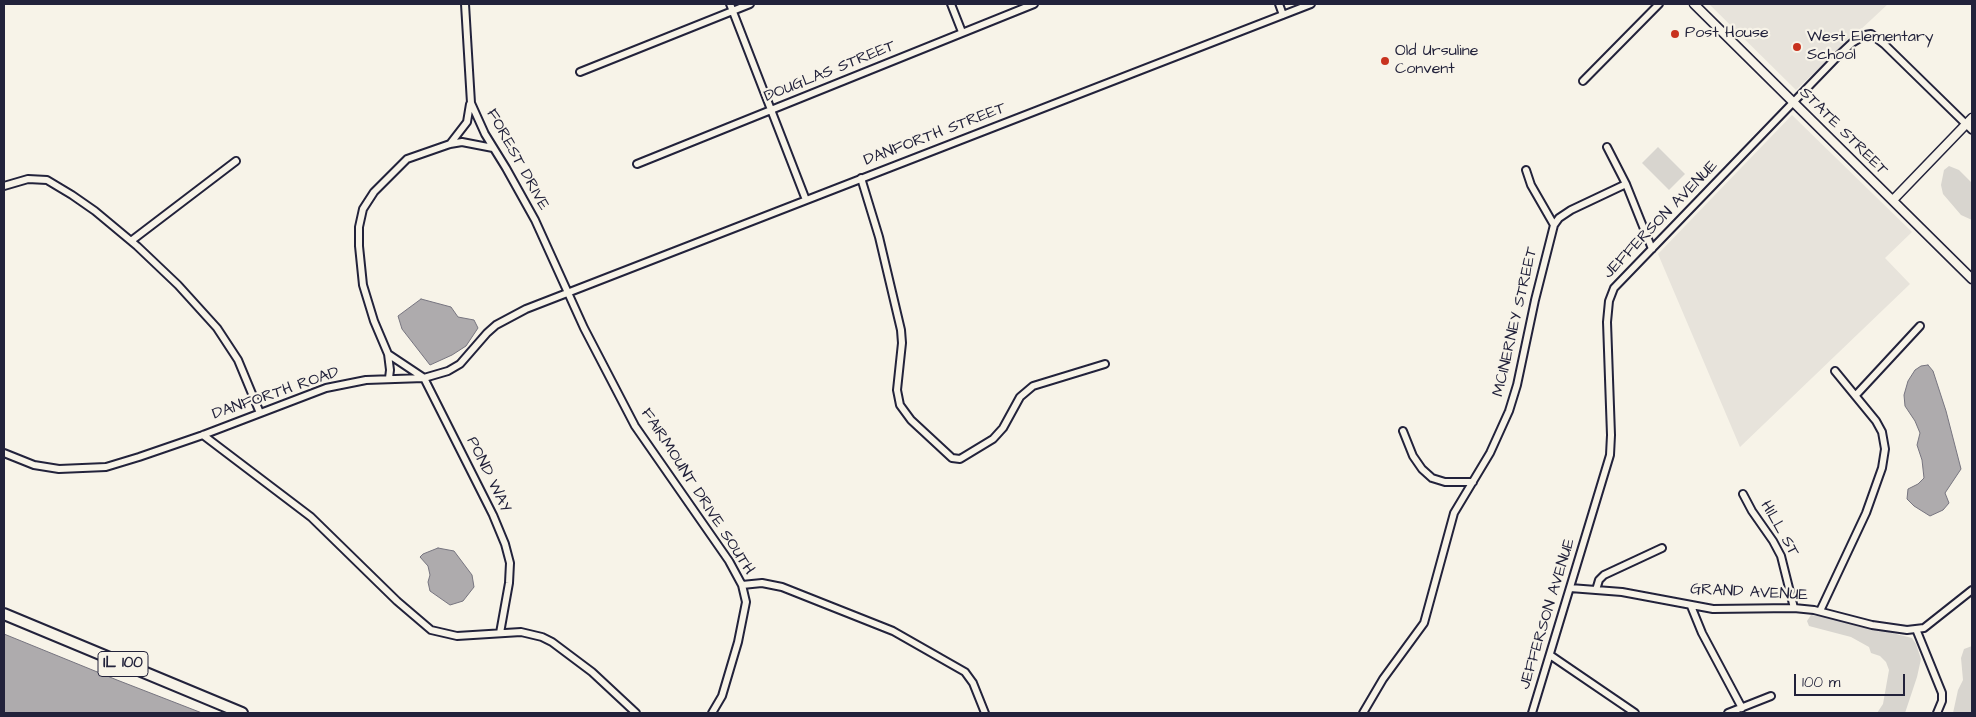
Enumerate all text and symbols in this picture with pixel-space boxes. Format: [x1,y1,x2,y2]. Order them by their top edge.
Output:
place label: Post House [1685,24,1769,44]
marker: Post House [1669,28,1681,40]
place label: West Elementary School [1807,28,1934,66]
street label: DOUGLAS STREET [762,37,898,107]
marker: West Elementary School [1791,41,1803,53]
place label: Old Ursuline Convent [1395,42,1478,80]
marker: Old Ursuline Convent [1379,55,1391,67]
street label: STATE STREET [1795,84,1891,180]
street label: DANFORTH STREET [861,99,1009,171]
street label: FOREST DRIVE [481,106,553,214]
street label: JEFFERSON AVENUE [1600,157,1722,283]
street label: MCINERNEY STREET [1489,245,1543,399]
street label: DANFORTH ROAD [210,363,342,425]
street label: FAIRMOUNT DRIVE SOUTH [636,405,758,579]
street label: POND WAY [461,434,515,516]
street label: HILL ST [1755,498,1803,560]
street label: JEFFERSON AVENUE [1516,536,1580,692]
street label: GRAND AVENUE [1690,580,1808,606]
road number: IL 100 [98,652,148,676]
scale bar [1796,664,1907,696]
text: 100 m [1802,672,1841,693]

